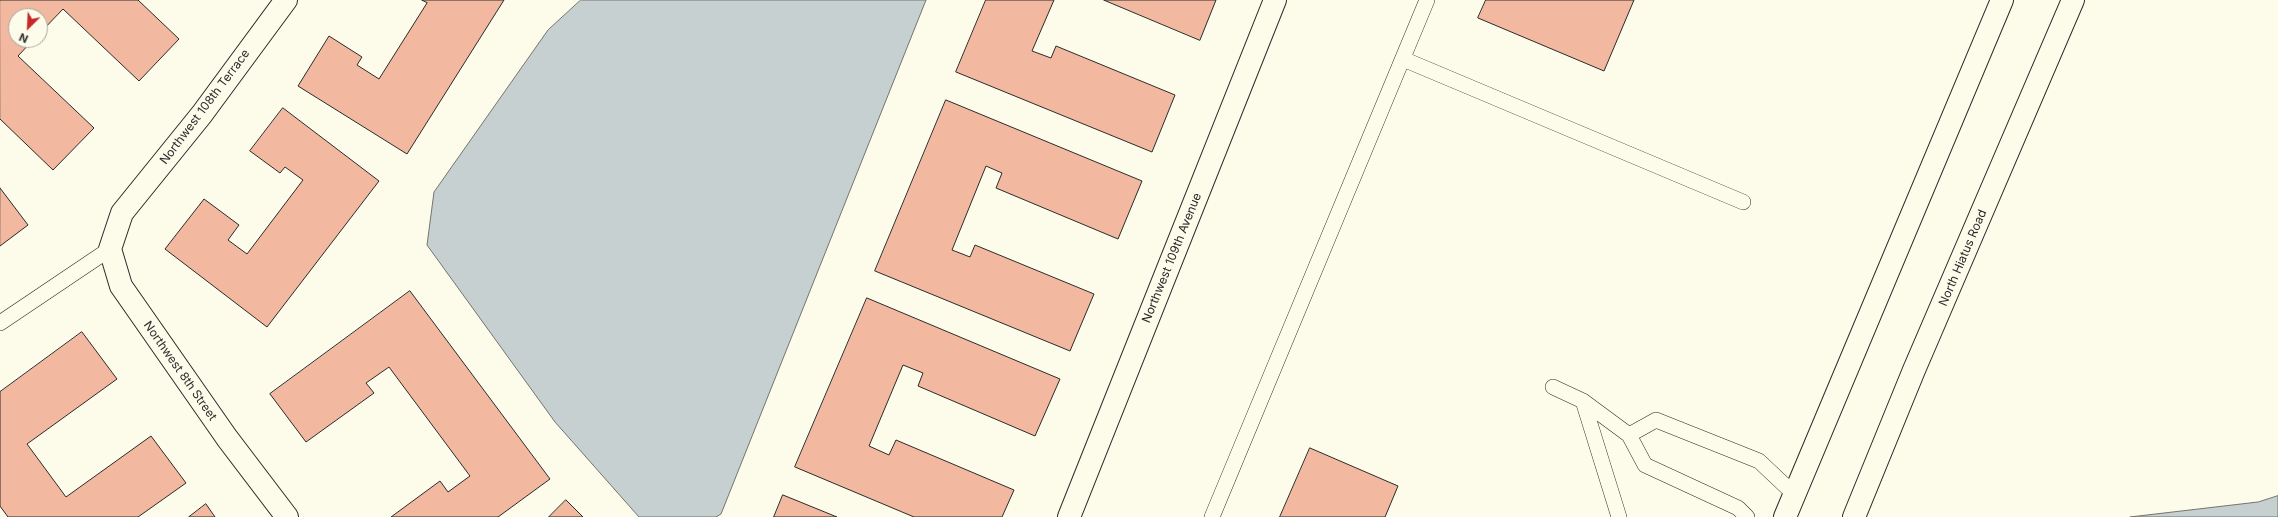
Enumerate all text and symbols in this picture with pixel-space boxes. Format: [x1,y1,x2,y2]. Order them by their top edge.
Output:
north arrow [8,8,48,48]
text: N [17,30,30,46]
street label: Northwest 108th Terrace [157,47,253,167]
street label: Northwest 109th Avenue [1139,191,1205,325]
street label: North Hiatus Road [1936,208,1990,308]
street label: Northwest 8th Street [140,319,220,423]

